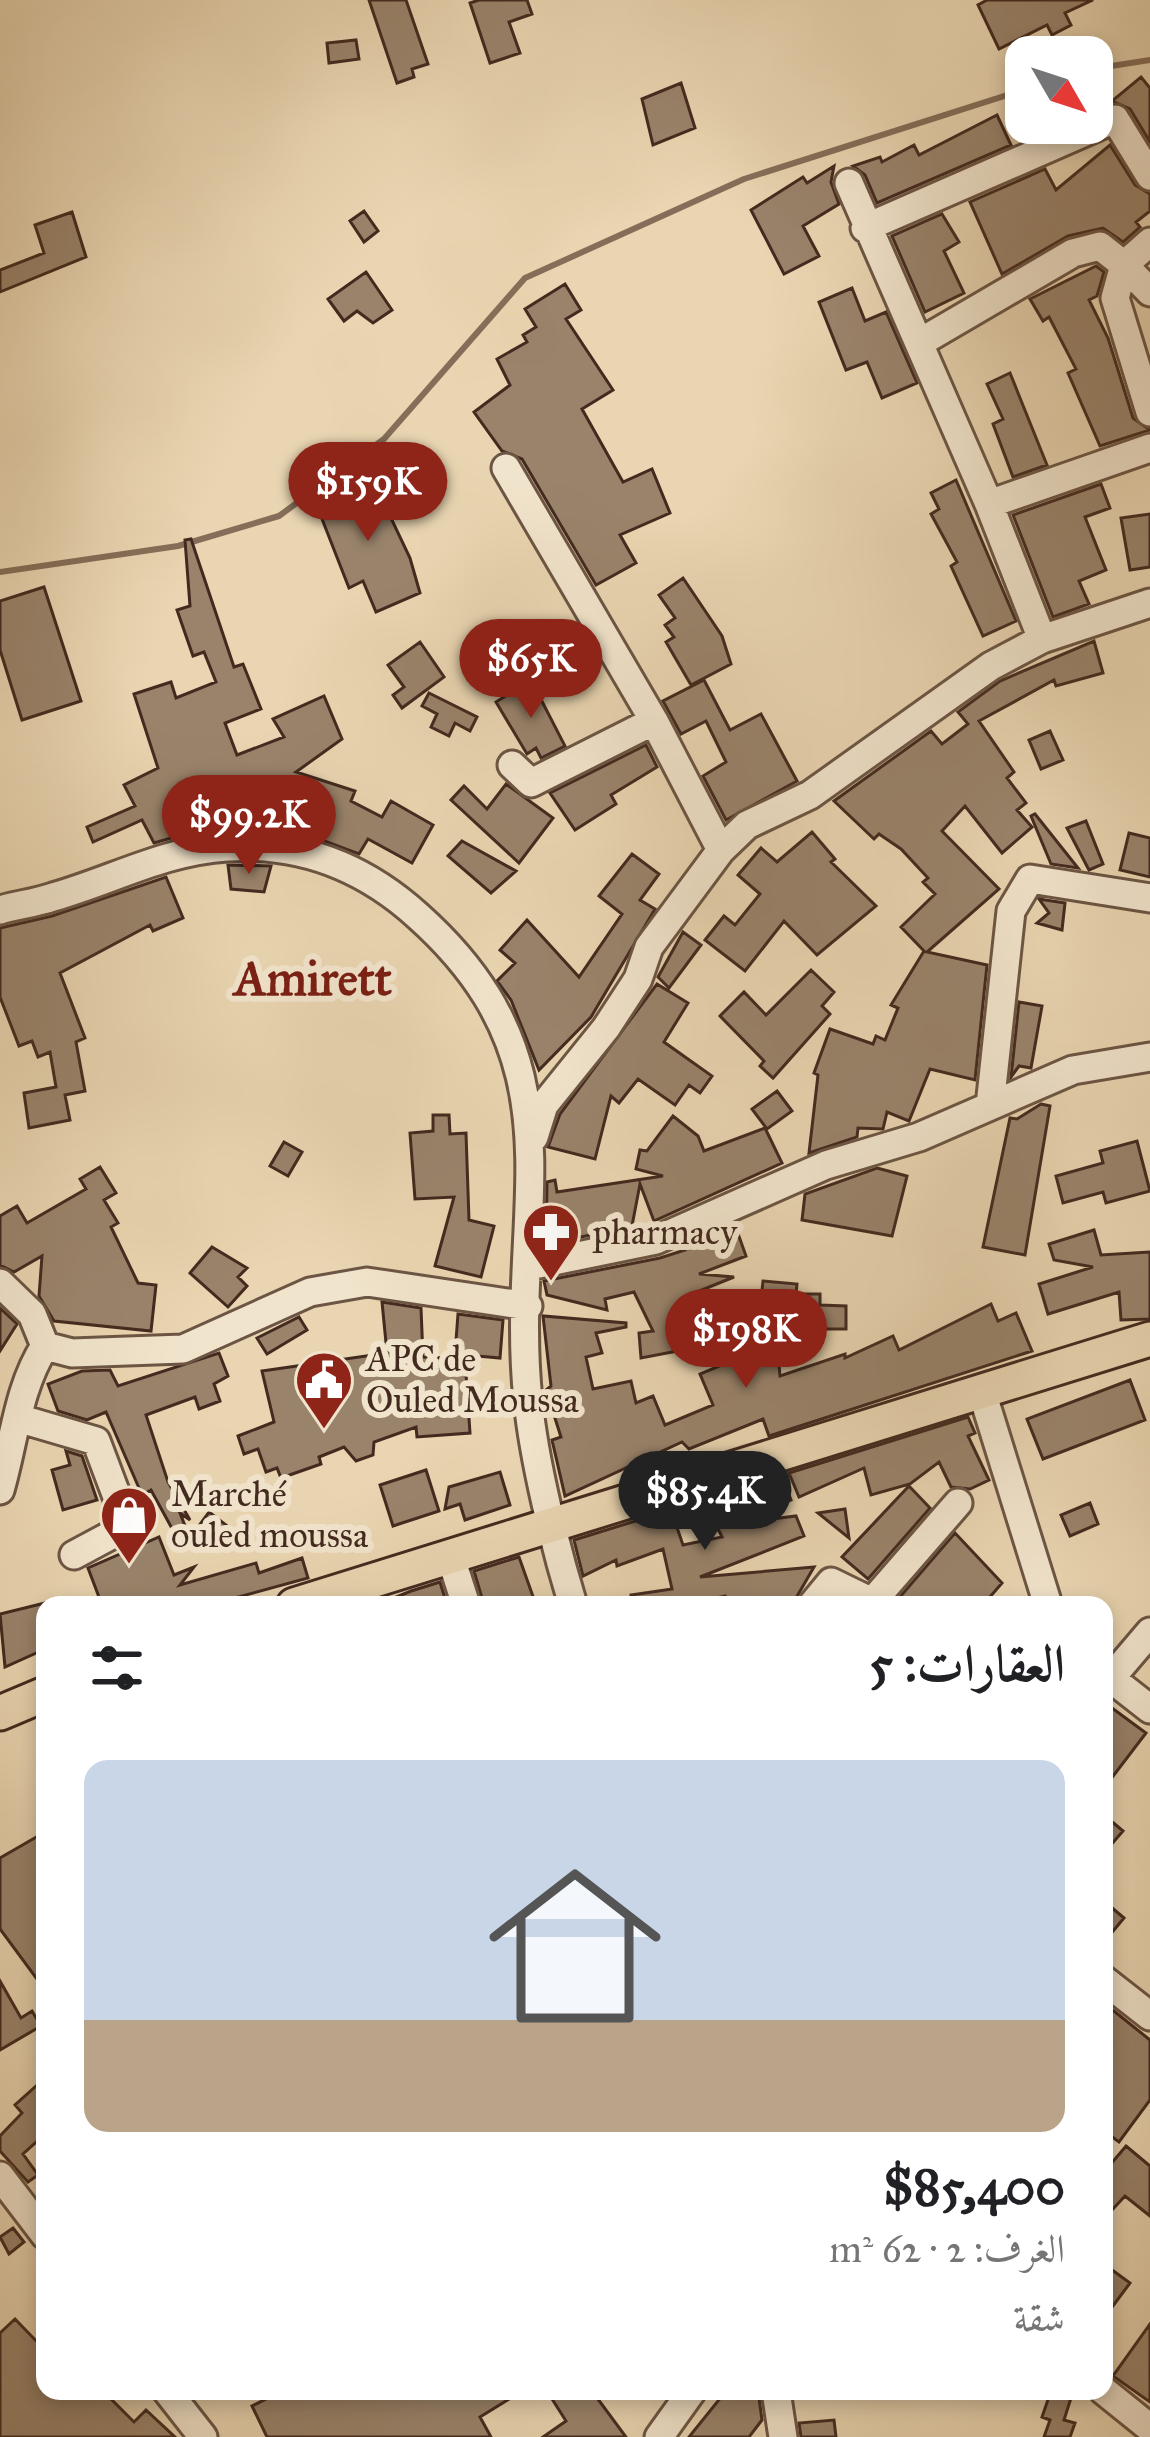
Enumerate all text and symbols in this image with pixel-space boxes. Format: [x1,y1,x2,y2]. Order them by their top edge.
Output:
north arrow [1005,36,1113,144]
map controls [1005,36,1113,144]
pin: $159K [284,442,452,544]
text: $159K [315,457,421,505]
pin: $65K [460,619,602,721]
text: $65K [486,634,576,682]
pin: $99.2K [151,775,347,877]
text: $99.2K [189,790,309,838]
district label: Amirett [231,949,392,1008]
pharmacy icon: pharmacy [520,1201,582,1283]
place label: pharmacy [592,1210,738,1254]
pin: $198K [662,1289,830,1391]
text: $198K [692,1304,800,1352]
place label: APC de Ouled Moussa [364,1337,580,1422]
public building icon: APC de Ouled Moussa [293,1349,355,1431]
pin: $85.4K [607,1451,803,1553]
text: $85.4K [645,1466,765,1514]
place label: Marché ouled moussa [171,1472,369,1557]
shop icon: Marché ouled moussa [98,1484,160,1566]
text: العقارات: 5 [869,1633,1065,1695]
icon: filters [84,1635,150,1701]
icon: home [467,1838,683,2054]
text: $85,400 [883,2156,1065,2218]
text: الغرف: 2 · 62 m² [829,2225,1065,2273]
text: شقة [1013,2294,1065,2342]

